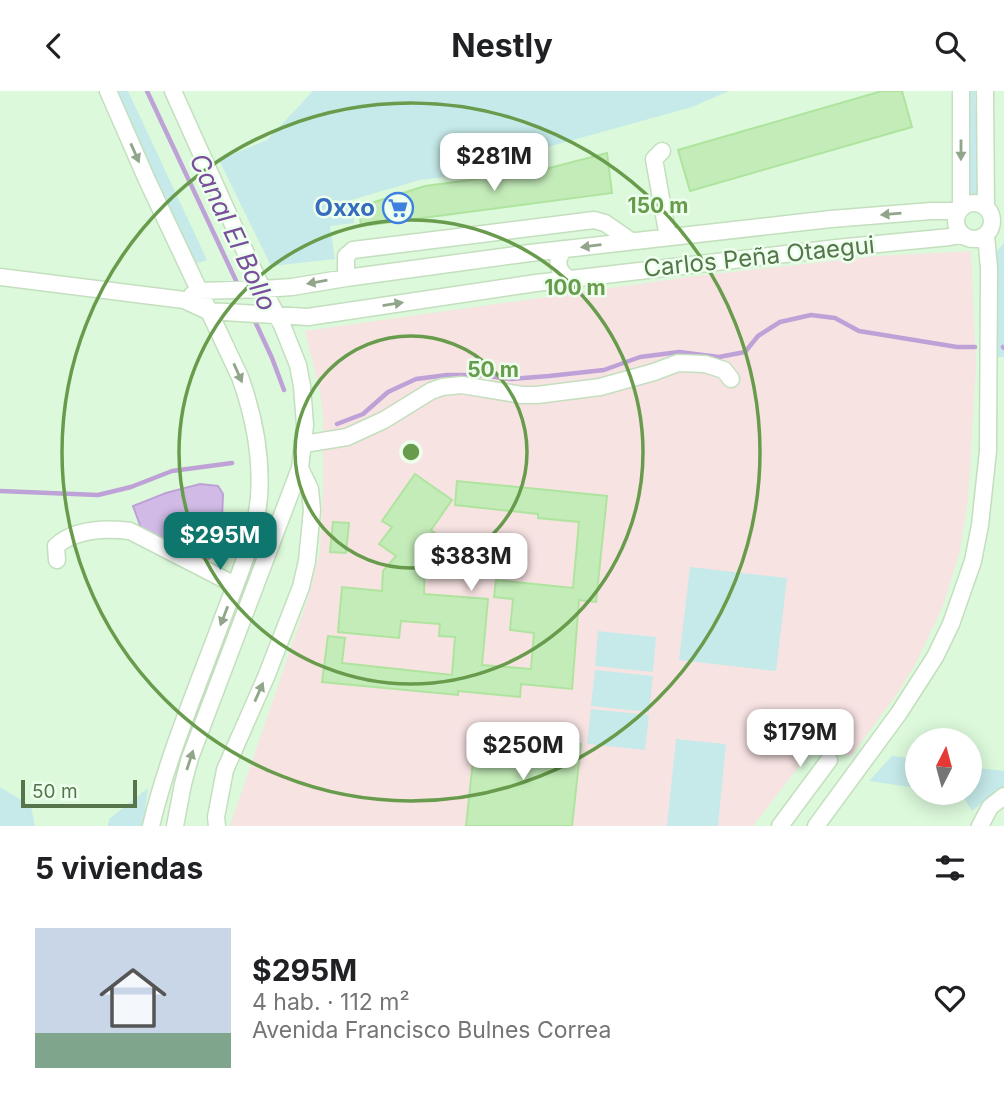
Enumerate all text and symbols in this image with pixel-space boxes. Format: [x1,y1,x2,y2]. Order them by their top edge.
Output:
text: Nestly [451,26,553,65]
icon: back [35,27,73,65]
icon: search [931,27,969,65]
pin: $281M [445,133,543,193]
one-way arrow [955,139,967,161]
text: $281M [456,142,532,170]
one-way arrow [130,143,141,164]
water label: Canal El Bollo [183,148,283,315]
supermarket icon: Oxxo [381,191,415,225]
place label: Oxxo [314,193,375,222]
text: 150 m [628,193,688,218]
one-way arrow [879,209,901,220]
street label: Carlos Peña Otaegui [642,230,876,283]
one-way arrow [580,241,602,252]
text: 100 m [544,275,606,300]
one-way arrow [306,277,328,288]
one-way arrow [382,298,404,309]
text: 50 m [467,357,519,382]
one-way arrow [232,362,243,383]
centre of rings [399,440,423,464]
pin: $295M [171,512,269,572]
text: $295M [180,521,260,549]
pin: $383M [422,533,520,593]
text: $383M [430,542,512,570]
one-way arrow [218,605,229,626]
one-way arrow [253,682,265,702]
pin: $179M [751,709,849,769]
text: $179M [763,718,837,746]
pin: $250M [474,723,572,782]
north arrow [905,728,982,805]
map controls [905,728,982,805]
text: $250M [482,731,564,759]
one-way arrow [185,749,196,770]
scale bar [21,777,136,809]
text: 50 m [32,780,78,803]
icon: filters [931,849,969,887]
text: 5 viviendas [35,850,203,886]
text: $295M [252,952,357,988]
icon: home [91,956,175,1040]
icon: heart [931,979,969,1017]
text: 4 hab. · 112 m² [252,988,410,1016]
text: Avenida Francisco Bulnes Correa [252,1016,611,1044]

